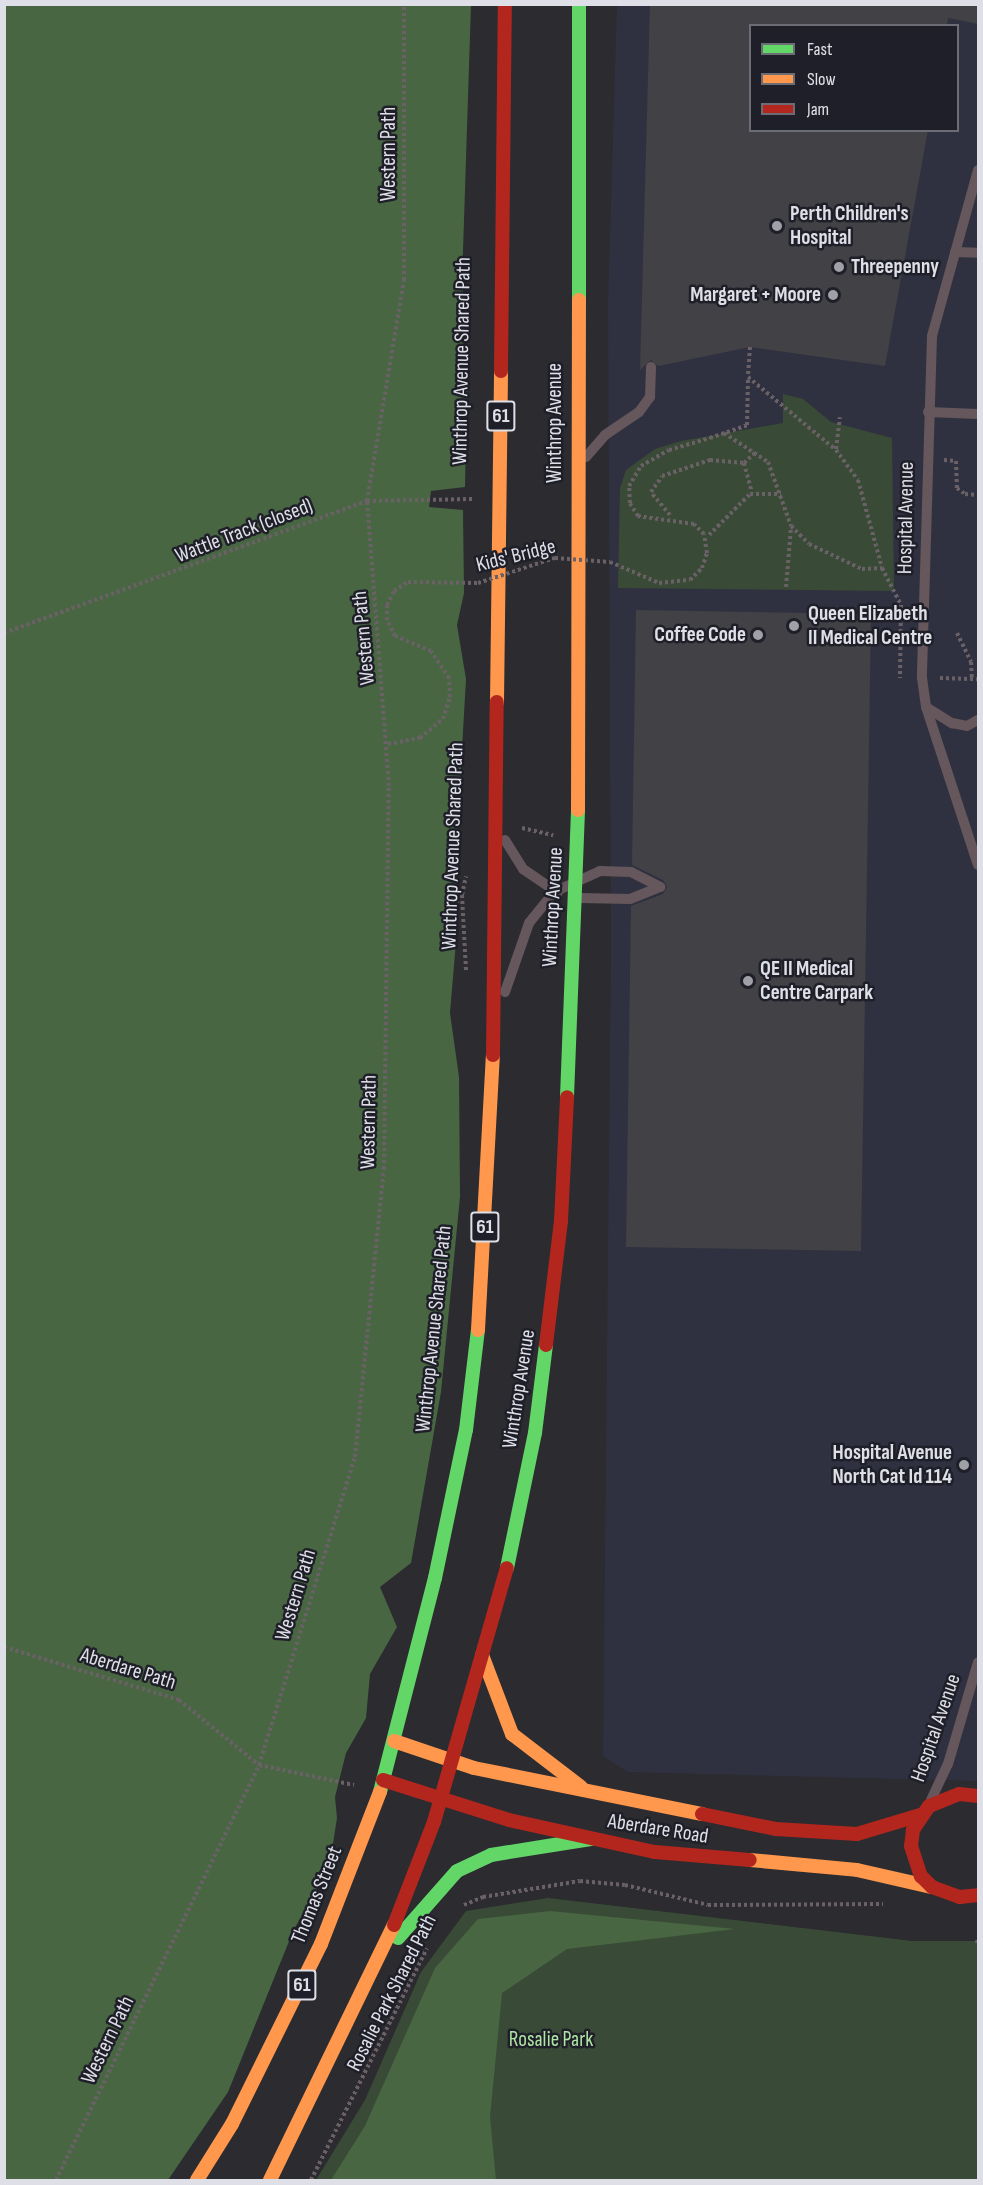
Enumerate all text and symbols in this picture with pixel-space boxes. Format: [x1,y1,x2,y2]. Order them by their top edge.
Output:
legend [749,24,959,132]
text: Fast [807,39,832,60]
text: Slow [807,69,836,90]
text: Jam [807,99,829,120]
street label: Western Path [376,107,402,201]
place label: Perth Children's Hospital [790,201,909,251]
marker: Perth Children's Hospital [768,217,786,235]
place label: Threepenny [851,254,939,280]
street label: Winthrop Avenue Shared Path [448,257,476,465]
marker: Threepenny [832,260,846,274]
place label: Margaret + Moore [690,282,821,308]
marker: Margaret + Moore [826,288,840,302]
street label: Winthrop Avenue [542,363,568,483]
road number: 61 [486,399,516,433]
street label: Hospital Avenue [892,462,920,574]
street label: Wattle Track (closed) [172,493,316,569]
street label: Kids' Bridge [474,534,558,578]
street label: Western Path [347,590,381,686]
place label: Queen Elizabeth II Medical Centre [808,601,932,651]
marker: Queen Elizabeth II Medical Centre [785,617,803,635]
place label: Coffee Code [654,622,746,648]
marker: Coffee Code [751,628,765,642]
street label: Winthrop Avenue Shared Path [437,742,469,950]
street label: Winthrop Avenue [537,846,569,968]
place label: QE II Medical Centre Carpark [760,956,873,1006]
marker: QE II Medical Centre Carpark [741,974,755,988]
street label: Western Path [356,1075,382,1169]
road number: 61 [470,1210,500,1244]
street label: Winthrop Avenue Shared Path [411,1224,457,1434]
street label: Winthrop Avenue [497,1328,541,1450]
place label: Hospital Avenue North Cat Id 114 [832,1440,952,1490]
marker: Hospital Avenue North Cat Id 114 [957,1458,971,1472]
street label: Western Path [270,1546,322,1644]
street label: Aberdare Path [77,1643,179,1695]
street label: Hospital Avenue [906,1671,966,1785]
street label: Aberdare Road [606,1809,710,1849]
street label: Thomas Street [286,1843,348,1947]
street label: Rosalie Park Shared Path [342,1911,442,2075]
road number: 61 [287,1968,317,2002]
street label: Western Path [76,1992,140,2088]
park label: Rosalie Park [509,2027,593,2053]

